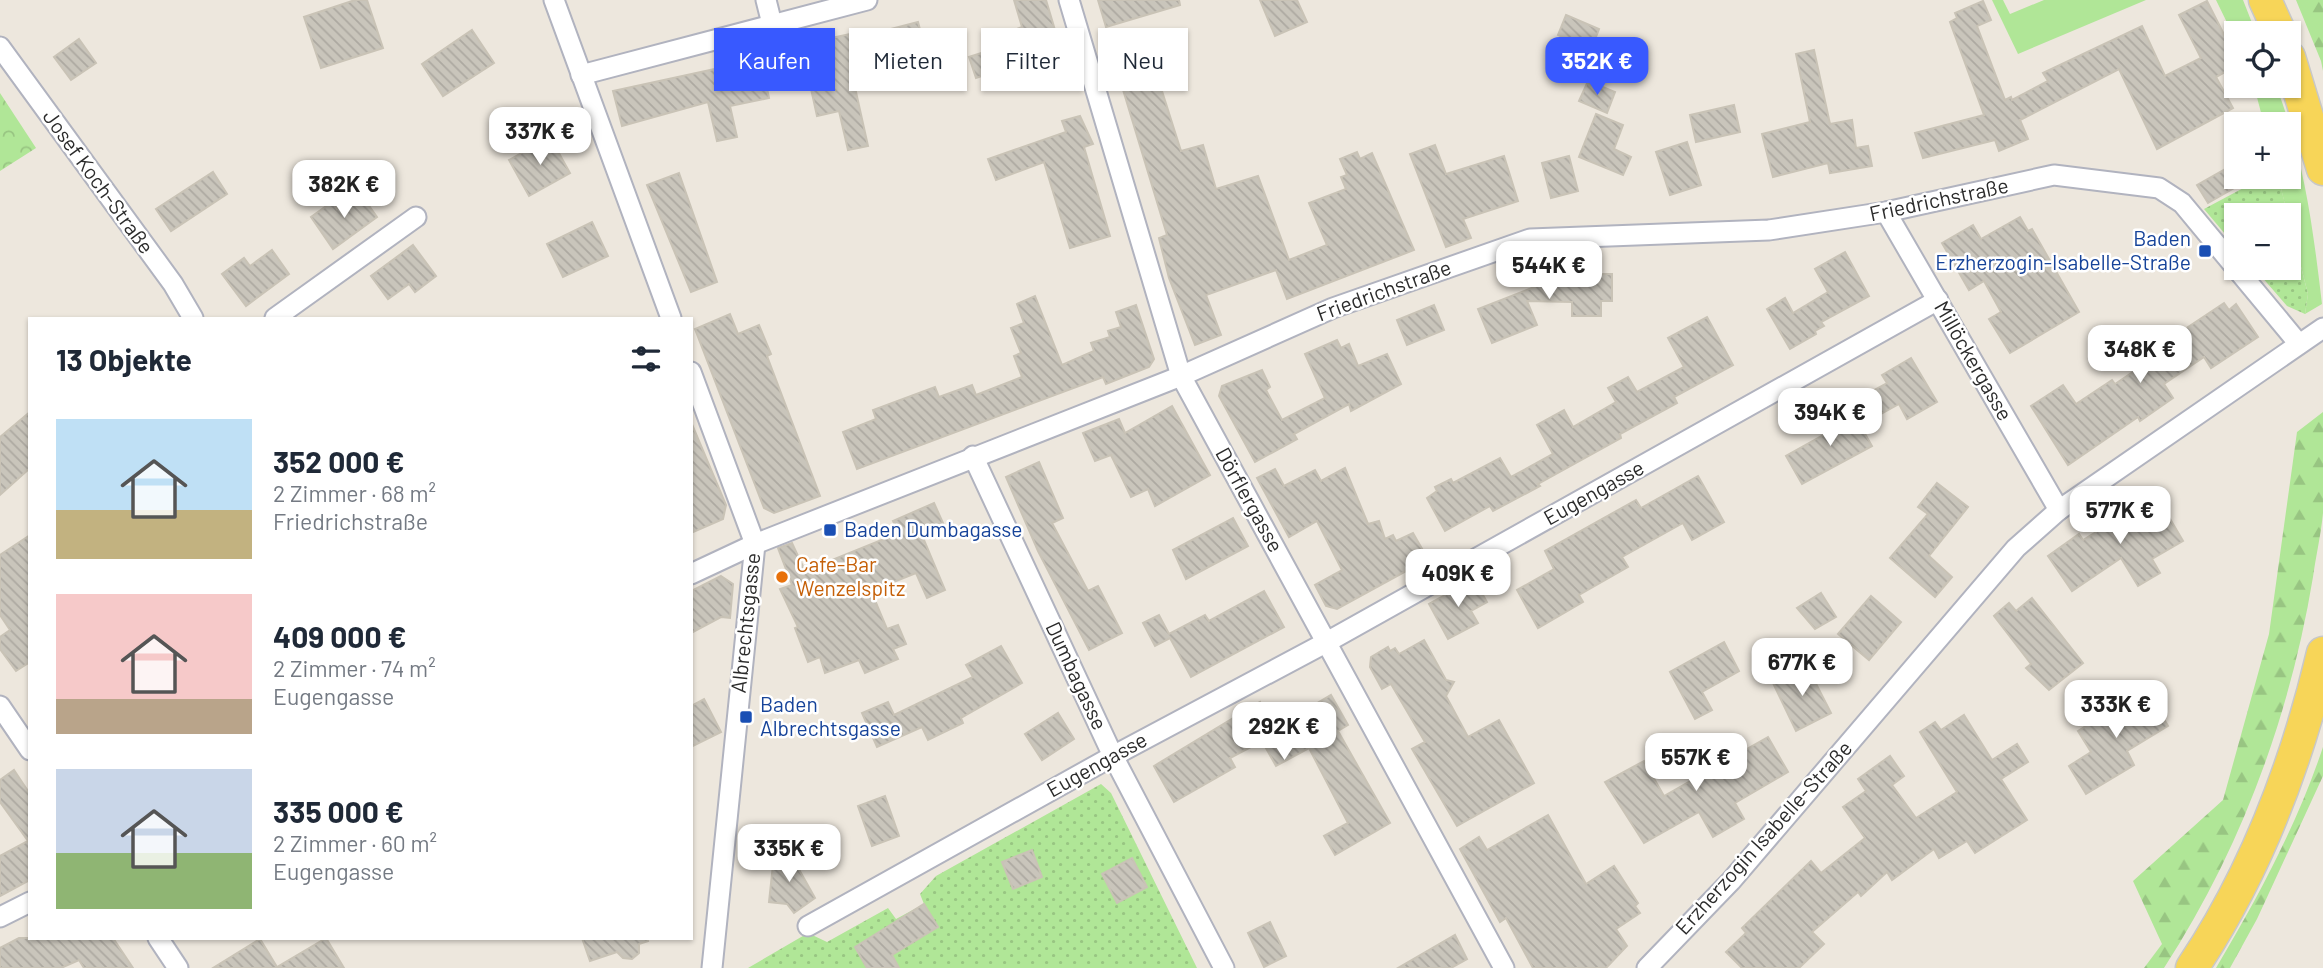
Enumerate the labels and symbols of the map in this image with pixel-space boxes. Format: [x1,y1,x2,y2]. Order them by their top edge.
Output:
pin: 352K € [1540,38,1654,97]
street label: Josef Koch-Straße [39,104,160,258]
pin: 337K € [483,108,597,167]
pin: 382K € [287,160,401,220]
street label: Friedrichstraße [1867,172,2011,225]
place label: Baden Erzherzogin-Isabelle-Straße [1935,225,2191,274]
pin: 544K € [1492,242,1606,301]
marker: Baden Erzherzogin-Isabelle-Straße [2197,243,2213,259]
street label: Friedrichstraße [1313,254,1454,326]
street label: Millöckergasse [1930,296,2019,425]
pin: 348K € [2083,326,2197,385]
pin: 394K € [1773,388,1887,448]
street label: Dörflergasse [1211,443,1289,556]
street label: Eugengasse [1539,454,1648,529]
pin: 577K € [2063,486,2177,546]
place label: Baden Dumbagasse [844,516,1022,541]
marker: Baden Dumbagasse [822,522,838,538]
pin: 409K € [1401,550,1515,609]
place label: Cafe-Bar Wenzelspitz [796,551,905,600]
street label: Albrechtsgasse [725,552,764,694]
marker: Cafe-Bar Wenzelspitz [774,569,790,585]
street label: Dumbagasse [1041,617,1113,733]
pin: 677K € [1745,638,1859,698]
pin: 333K € [2059,680,2173,740]
place label: Baden Albrechtsgasse [760,691,901,740]
pin: 292K € [1227,702,1341,762]
marker: Baden Albrechtsgasse [738,709,754,725]
street label: Eugengasse [1042,726,1151,801]
pin: 557K € [1639,734,1753,793]
street label: Erzherzogin Isabelle-Straße [1669,735,1856,939]
pin: 335K € [732,824,846,884]

